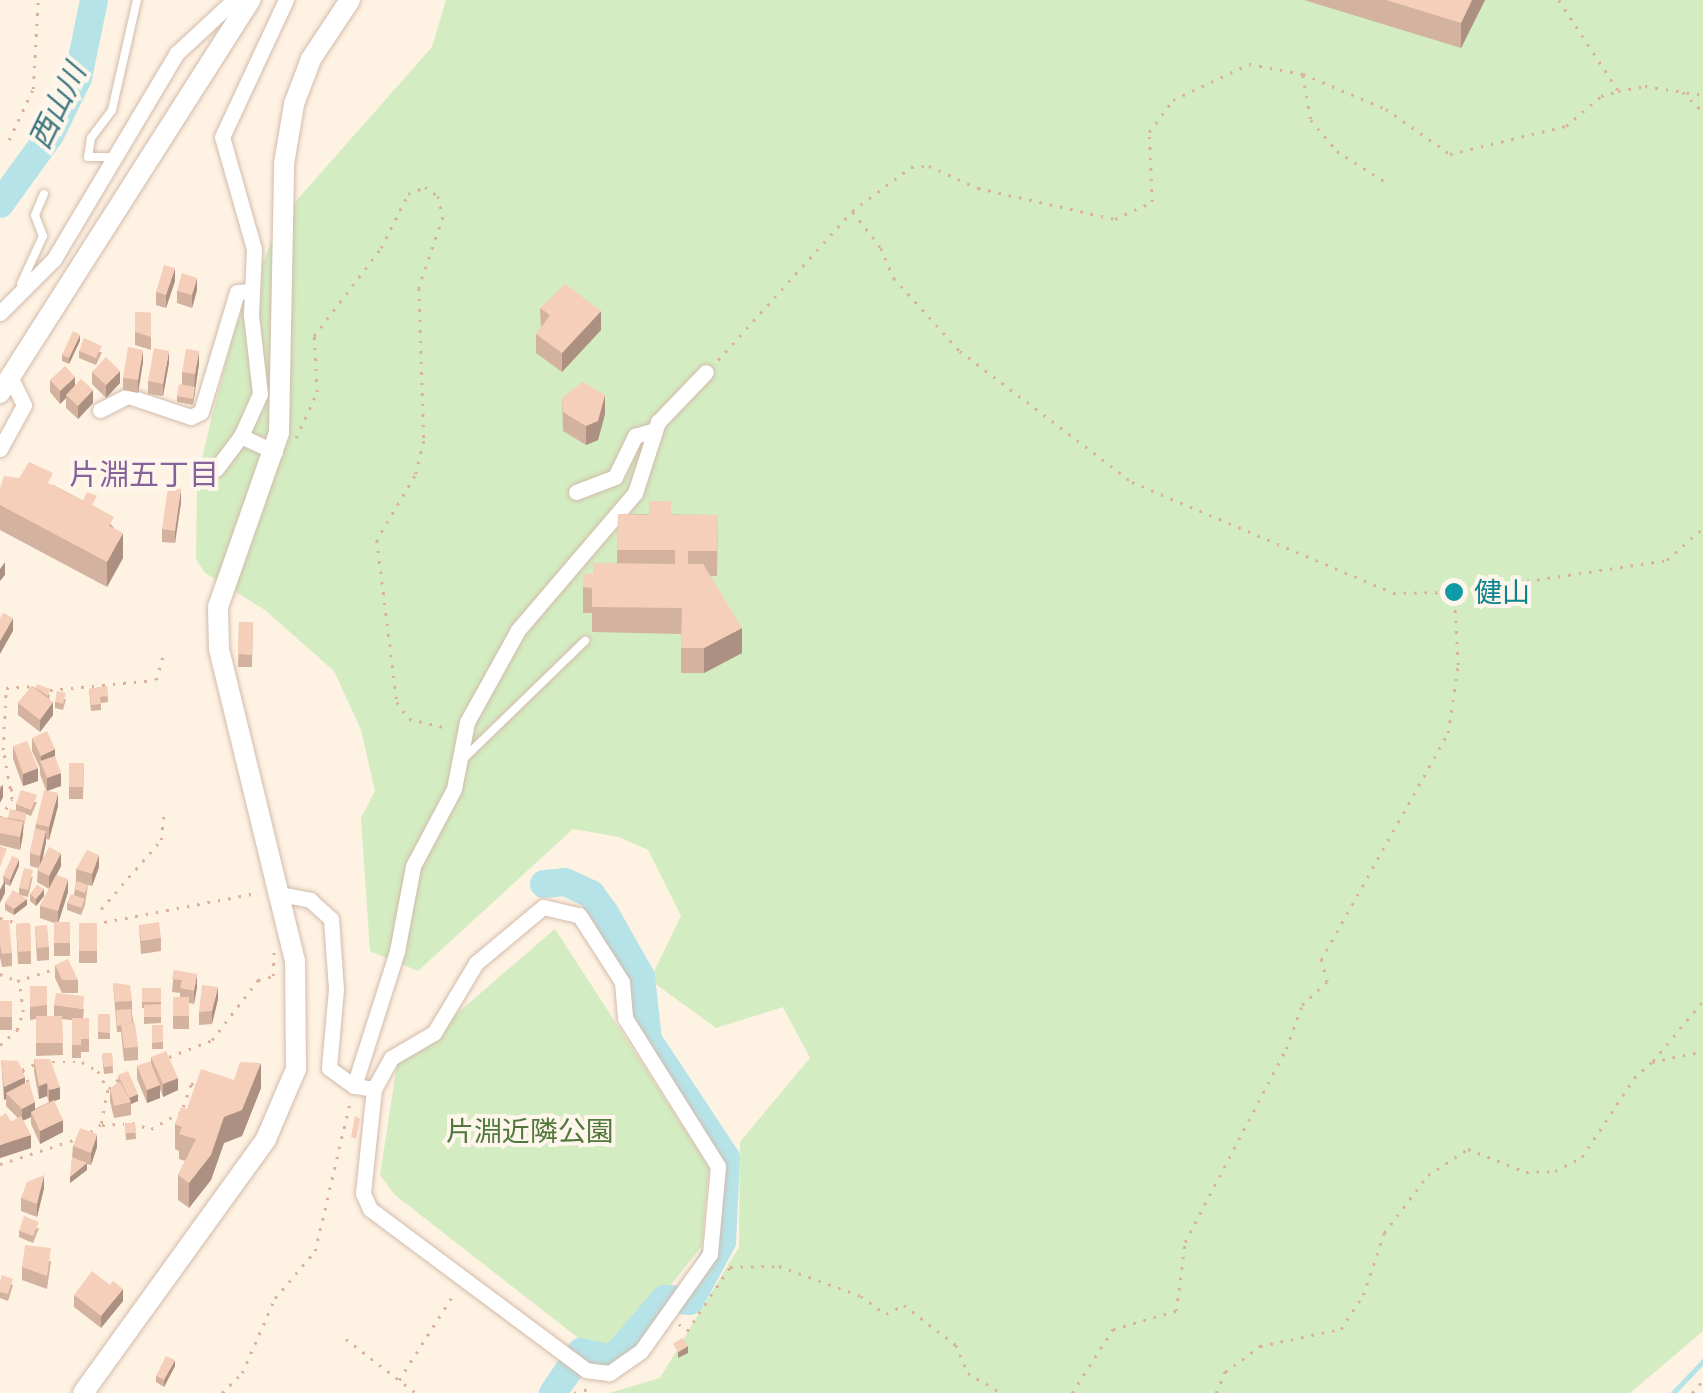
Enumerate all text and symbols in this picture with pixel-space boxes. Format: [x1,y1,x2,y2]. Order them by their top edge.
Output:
water label: 西山川 [21,58,93,154]
district label: 片淵五丁目 [69,456,219,492]
place label: 健山 [1474,575,1530,609]
marker: 健山 [1443,581,1465,603]
park label: 片淵近隣公園 [446,1114,614,1148]

